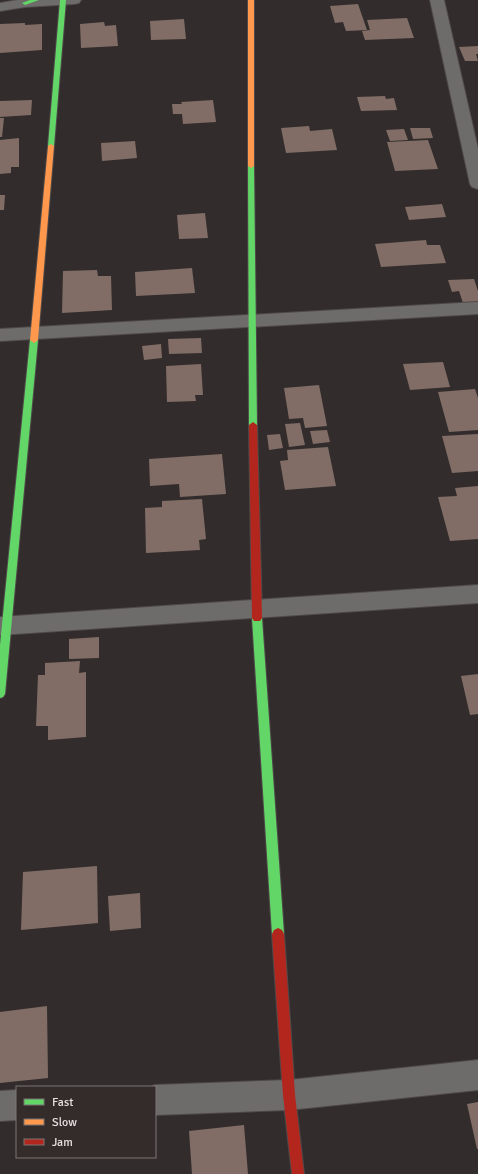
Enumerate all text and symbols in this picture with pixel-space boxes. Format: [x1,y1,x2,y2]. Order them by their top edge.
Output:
legend [16,1086,156,1158]
text: Fast [52,1095,73,1110]
text: Slow [52,1115,77,1130]
text: Jam [52,1135,73,1150]

